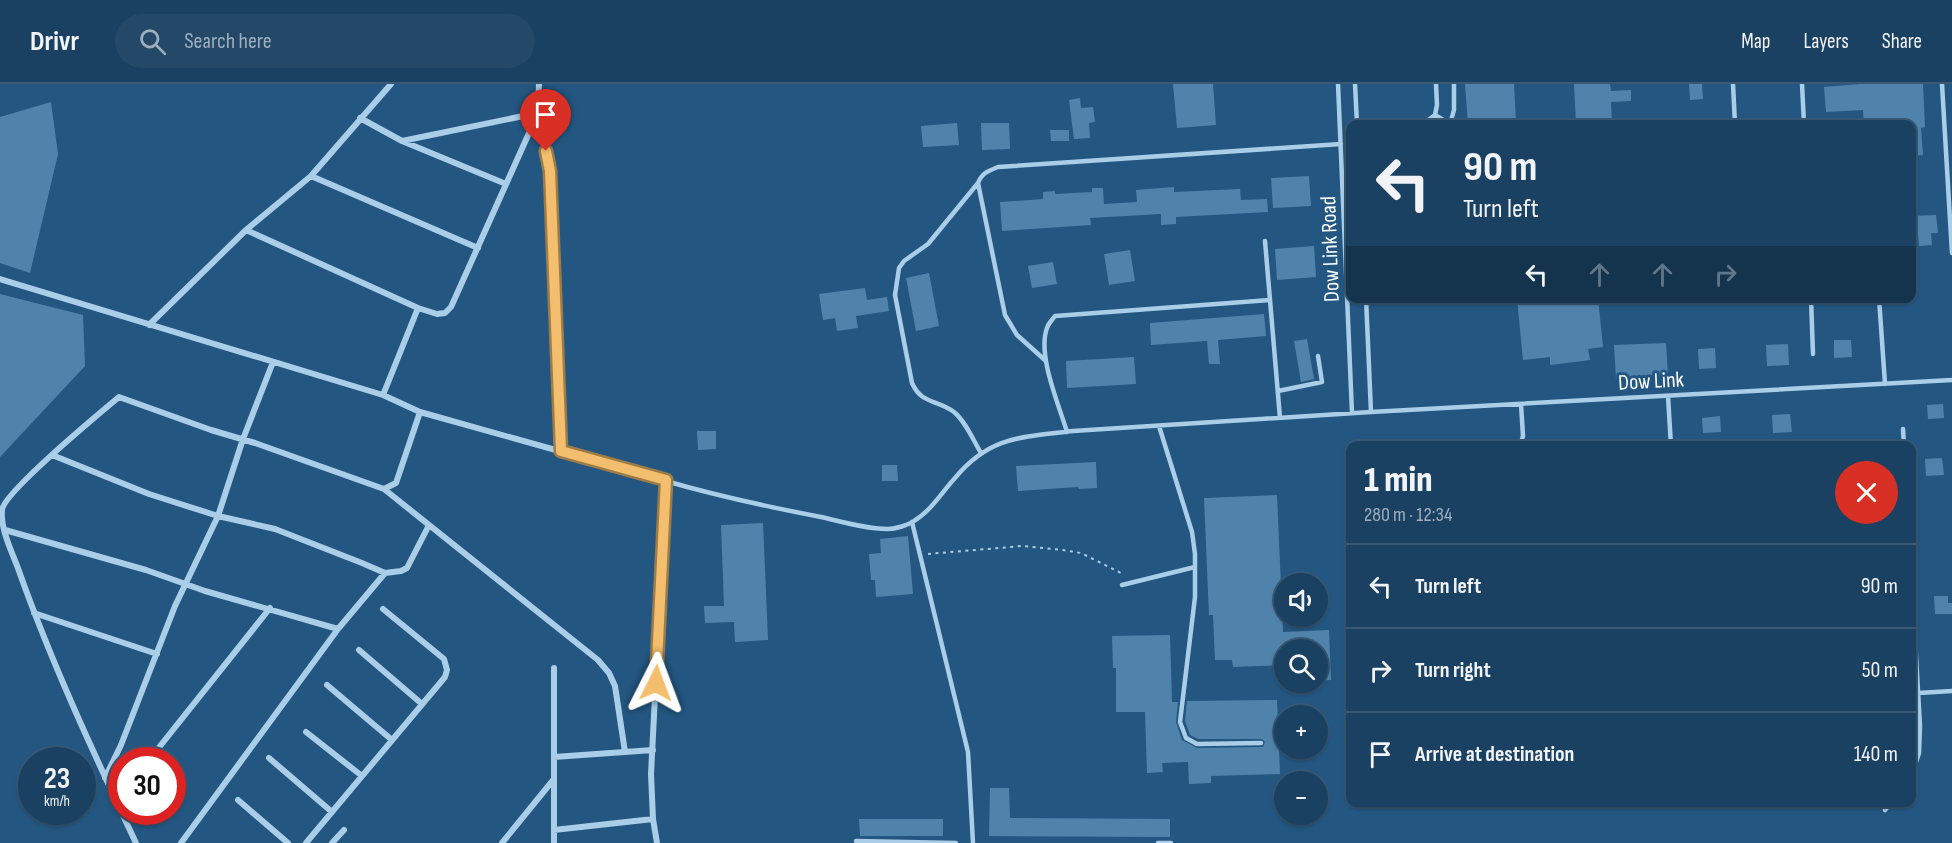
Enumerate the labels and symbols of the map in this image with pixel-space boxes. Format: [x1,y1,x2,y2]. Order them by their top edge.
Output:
pin [520,89,571,151]
street label: Dow Link Road [1315,196,1346,302]
street label: Dow Link [1618,366,1685,397]
position arrow [624,651,688,715]
speed limit sign: 30 [108,747,186,825]

